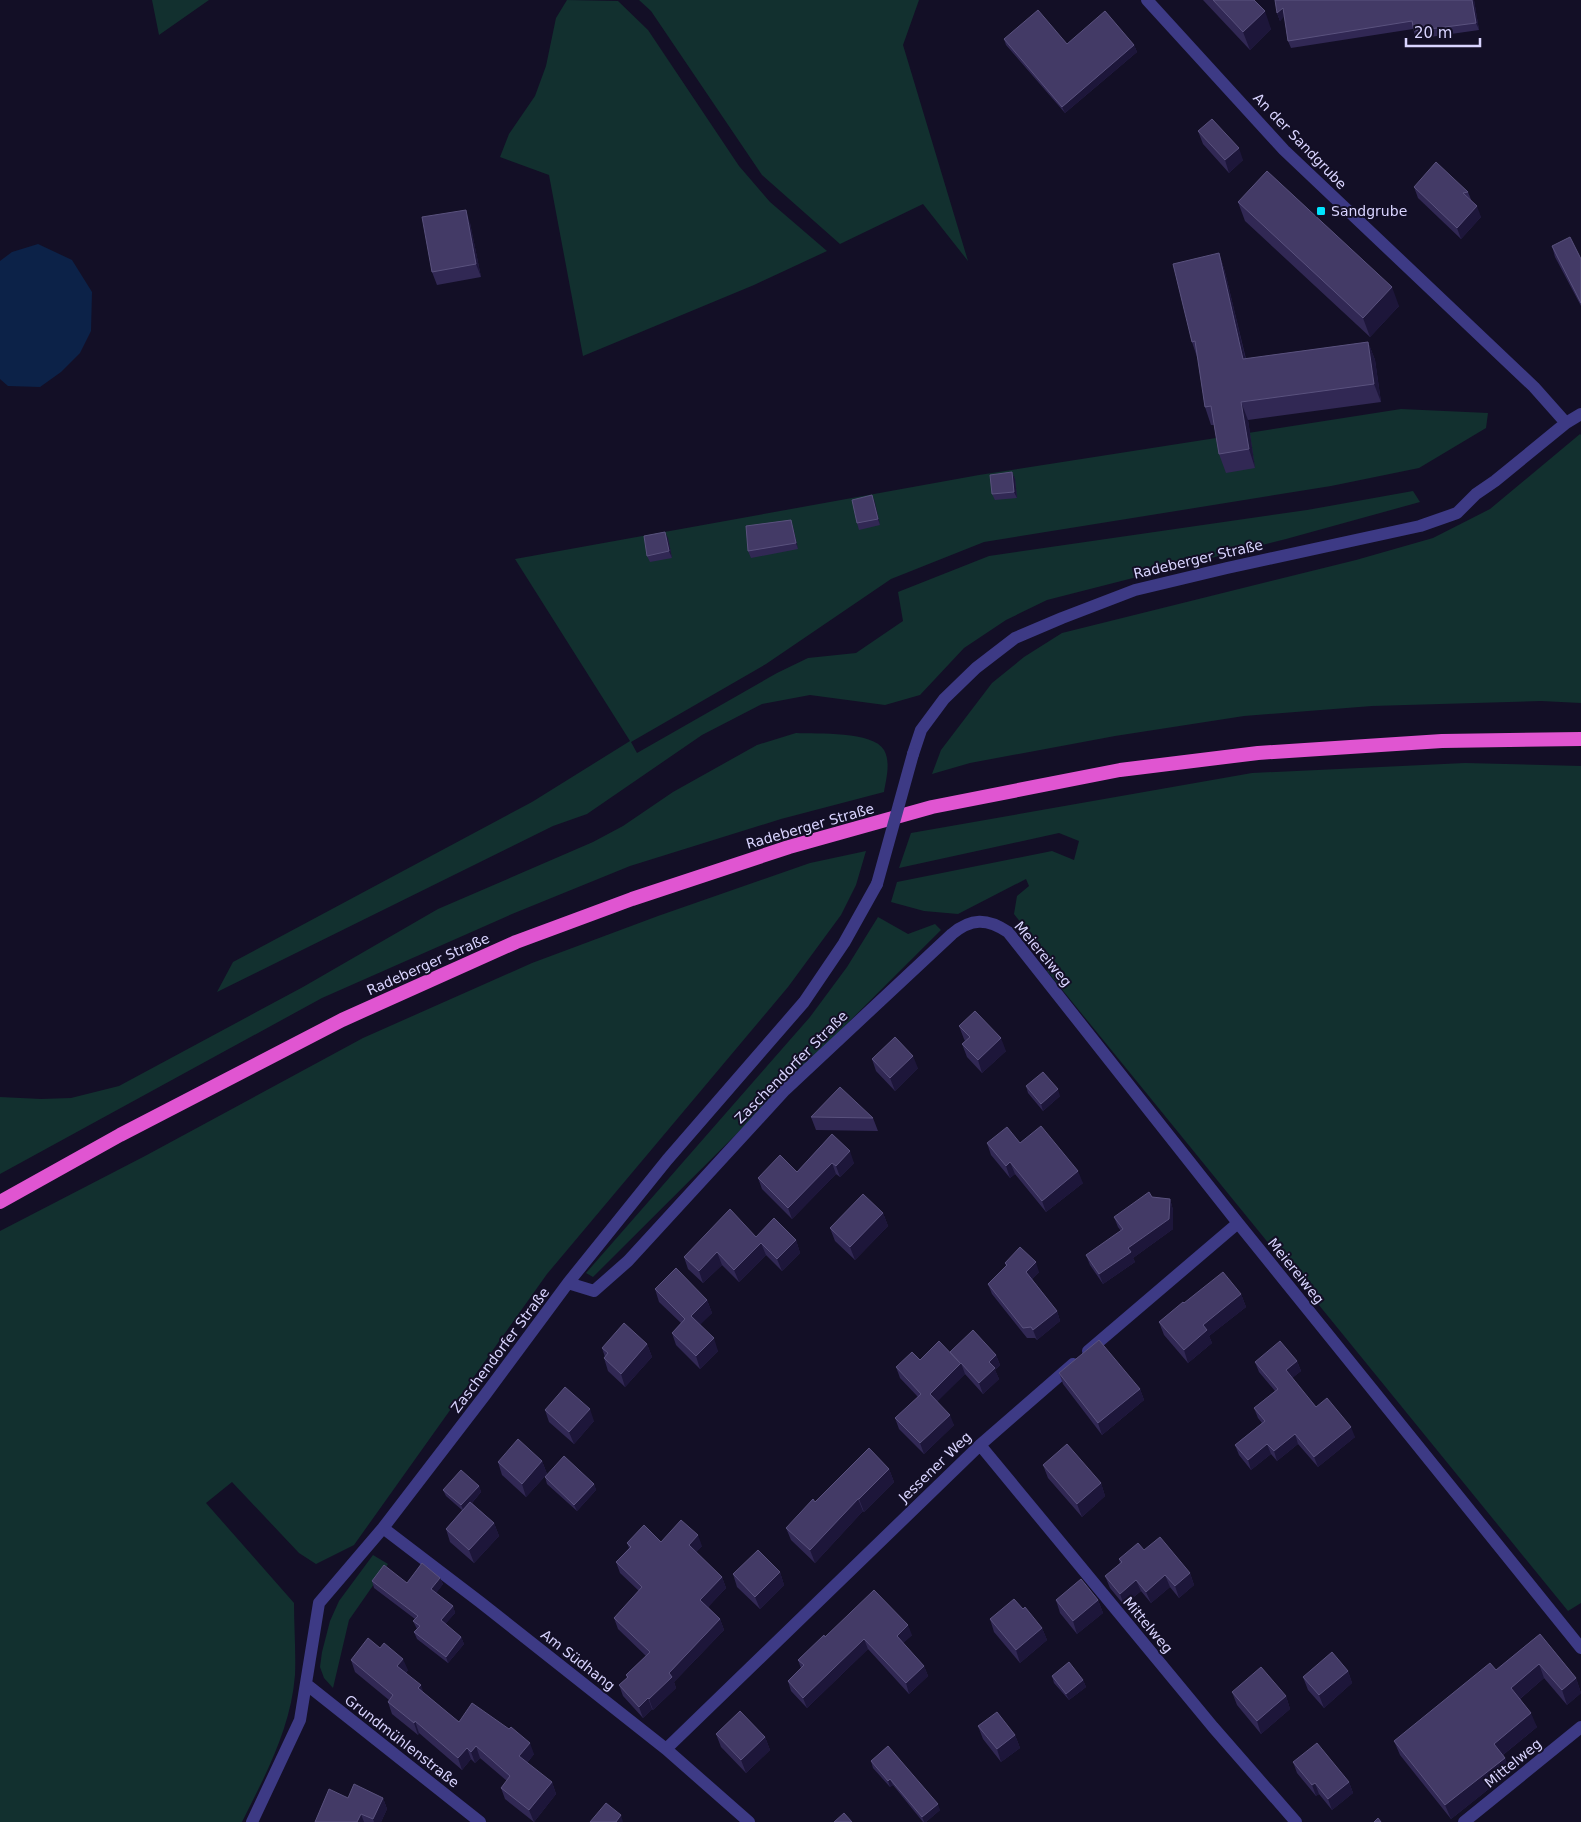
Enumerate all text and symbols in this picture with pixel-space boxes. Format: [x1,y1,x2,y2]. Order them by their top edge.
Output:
scale bar [1406,15,1480,47]
text: 20 m [1414,24,1452,42]
street label: An der Sandgrube [1250,90,1350,192]
place label: Sandgrube [1331,203,1407,219]
marker: Sandgrube [1315,205,1327,217]
street label: Radeberger Straße [1132,536,1264,582]
street label: Radeberger Straße [744,800,876,852]
street label: Meiereiweg [1011,918,1075,990]
street label: Radeberger Straße [364,930,492,998]
street label: Zaschendorfer Straße [731,1007,851,1127]
street label: Meiereiweg [1265,1235,1327,1307]
street label: Zaschendorfer Straße [448,1284,552,1416]
street label: Jessener Weg [895,1429,974,1506]
street label: Mittelweg [1120,1594,1176,1656]
street label: Am Südhang [538,1626,618,1694]
street label: Grundmühlenstraße [342,1691,462,1791]
street label: Mittelweg [1481,1735,1545,1791]

